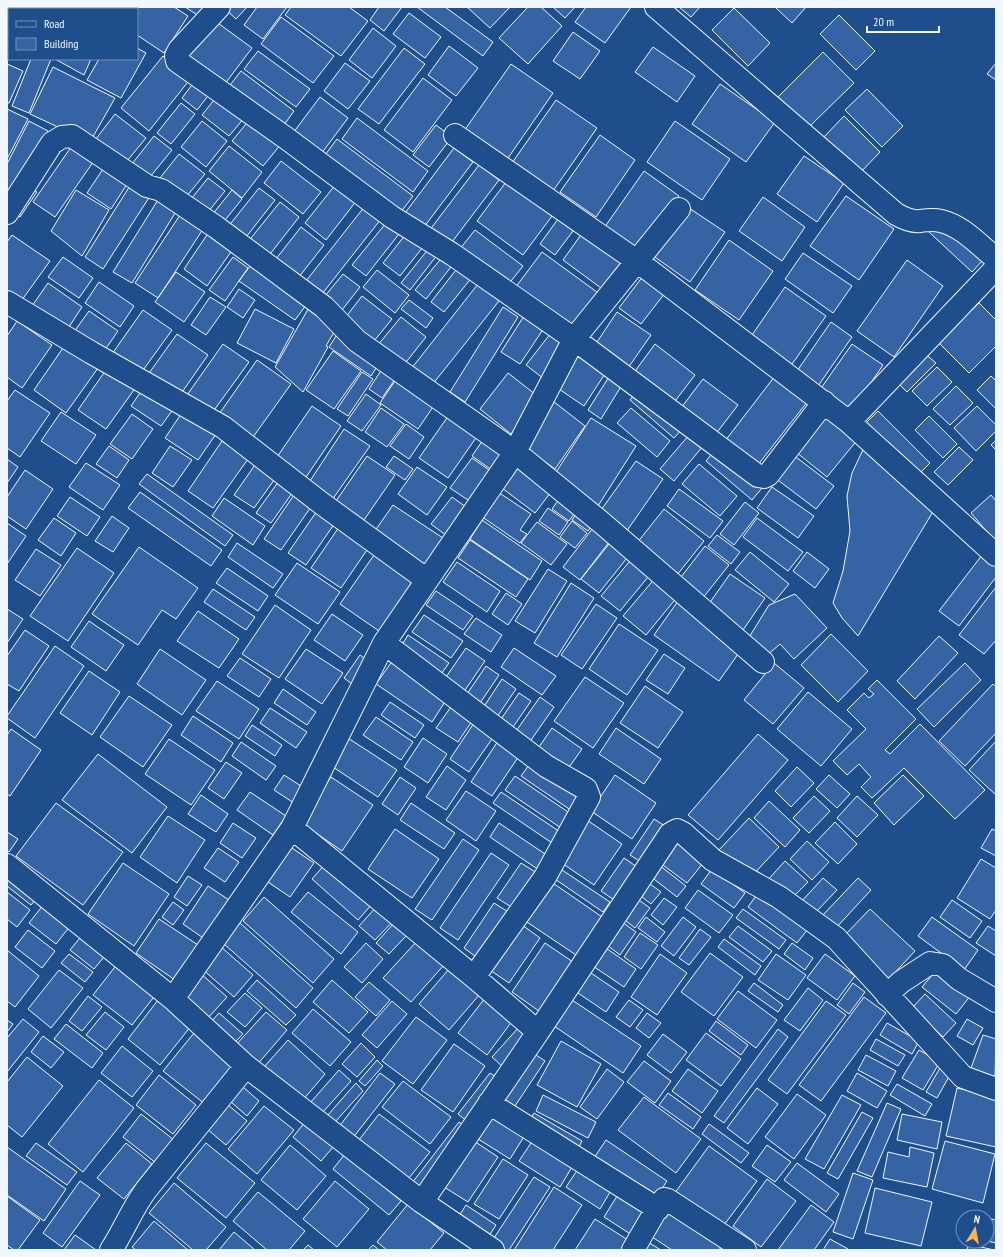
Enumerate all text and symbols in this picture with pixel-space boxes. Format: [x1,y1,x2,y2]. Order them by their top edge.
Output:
legend [8,8,138,60]
scale bar [867,8,939,34]
text: 20 m [873,14,894,29]
text: Road [44,16,64,31]
text: Building [44,36,79,51]
north arrow [955,1209,995,1249]
text: N [973,1212,981,1227]

